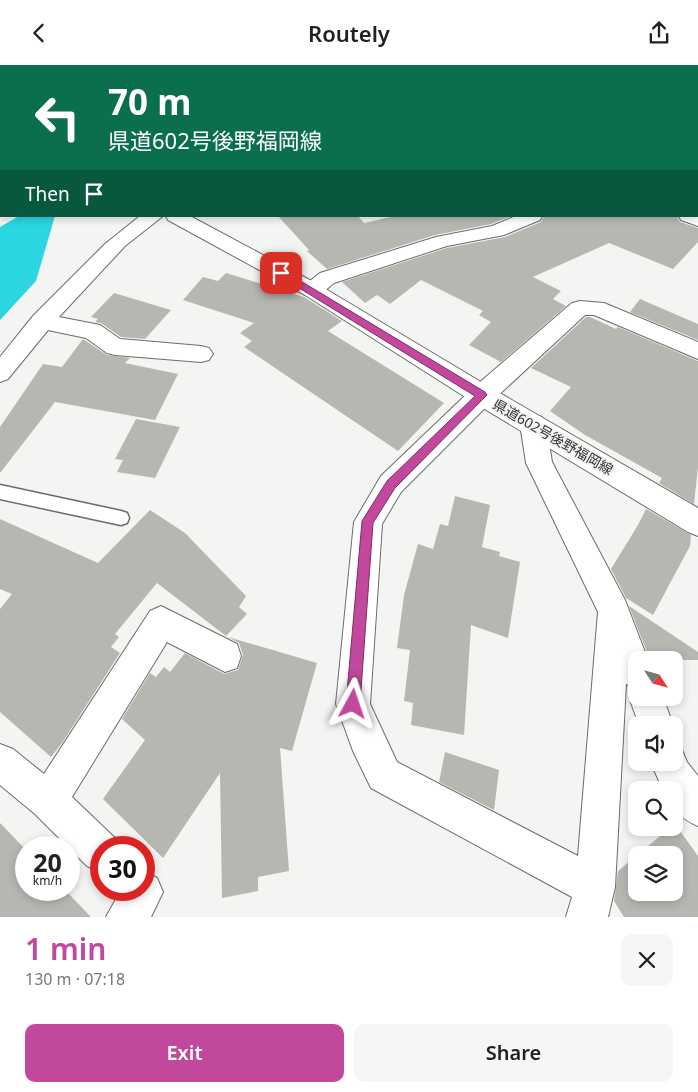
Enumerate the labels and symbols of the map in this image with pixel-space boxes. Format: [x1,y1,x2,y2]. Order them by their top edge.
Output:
pin [260,252,302,294]
street label: 県道602号後野福岡線 [490,394,617,479]
north arrow [628,651,682,706]
position arrow [326,677,378,729]
speed limit sign: 30 [90,836,155,901]

